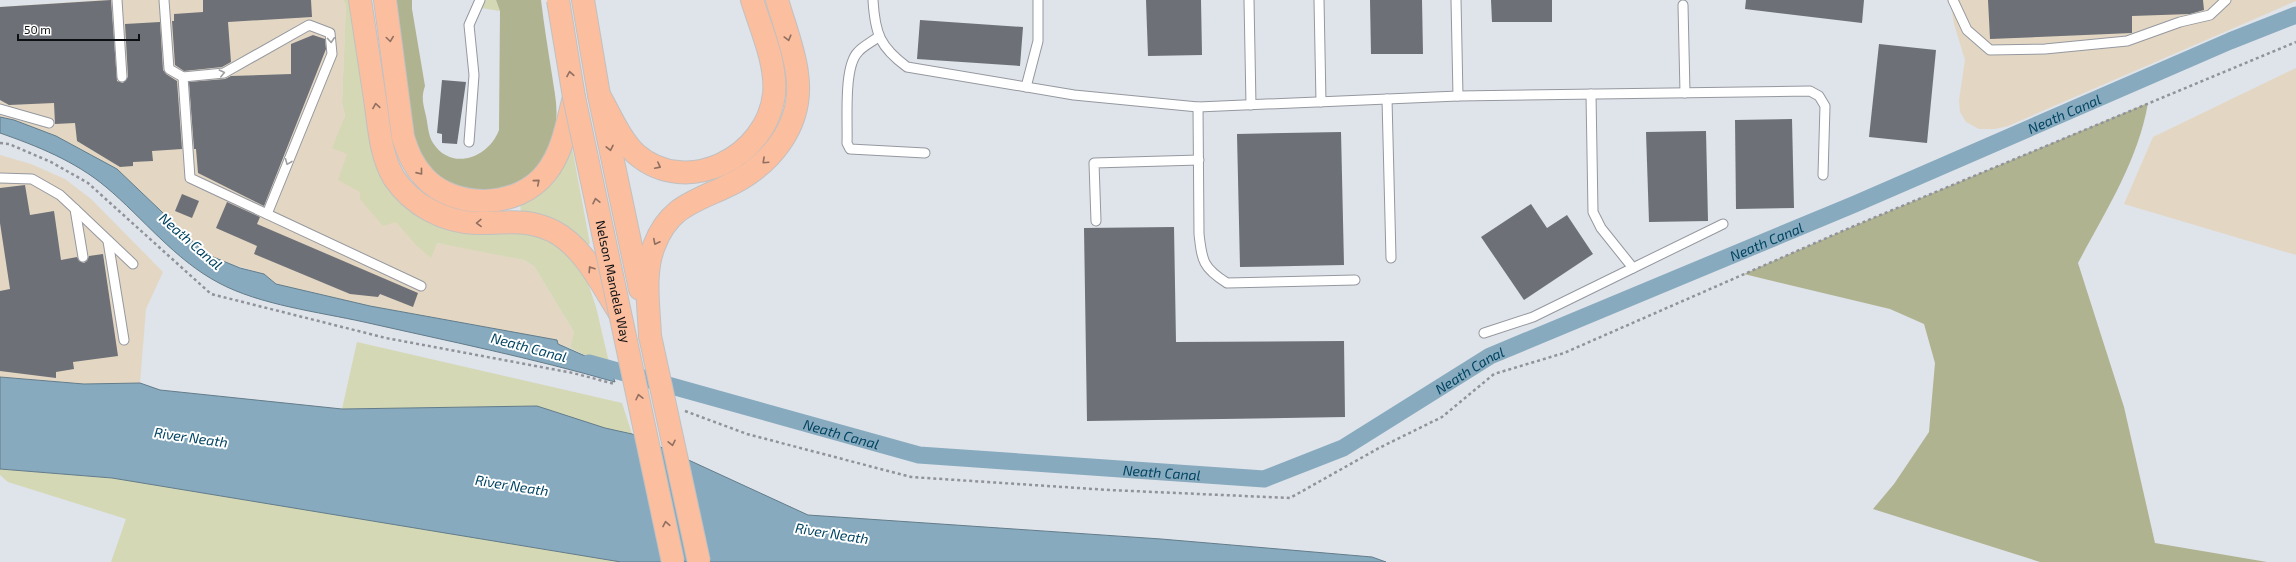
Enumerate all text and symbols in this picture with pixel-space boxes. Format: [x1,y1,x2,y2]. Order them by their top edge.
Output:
scale bar [18,16,139,42]
text: 50 m [24,22,51,36]
one-way arrow [783,34,791,41]
one-way arrow [385,36,394,42]
one-way arrow [326,37,335,43]
one-way arrow [218,69,225,77]
one-way arrow [567,71,575,77]
water label: Neath Canal [2025,90,2103,136]
one-way arrow [372,102,381,109]
one-way arrow [606,145,614,152]
one-way arrow [762,156,770,164]
one-way arrow [285,157,293,165]
one-way arrow [654,161,661,169]
one-way arrow [415,168,422,175]
one-way arrow [532,180,539,187]
one-way arrow [593,198,601,204]
water label: Neath Canal [156,209,226,273]
one-way arrow [476,218,482,227]
water label: Neath Canal [1727,218,1806,264]
street label: Nelson Mandela Way [592,219,634,344]
one-way arrow [653,238,661,245]
one-way arrow [589,266,596,273]
water label: Neath Canal [489,329,569,365]
water label: Neath Canal [1431,343,1506,397]
one-way arrow [635,393,643,400]
water label: Neath Canal [802,415,881,452]
water label: River Neath [153,423,229,451]
one-way arrow [668,440,676,446]
water label: Neath Canal [1122,461,1201,483]
water label: River Neath [474,471,550,499]
water label: River Neath [794,519,870,547]
one-way arrow [662,521,670,527]

